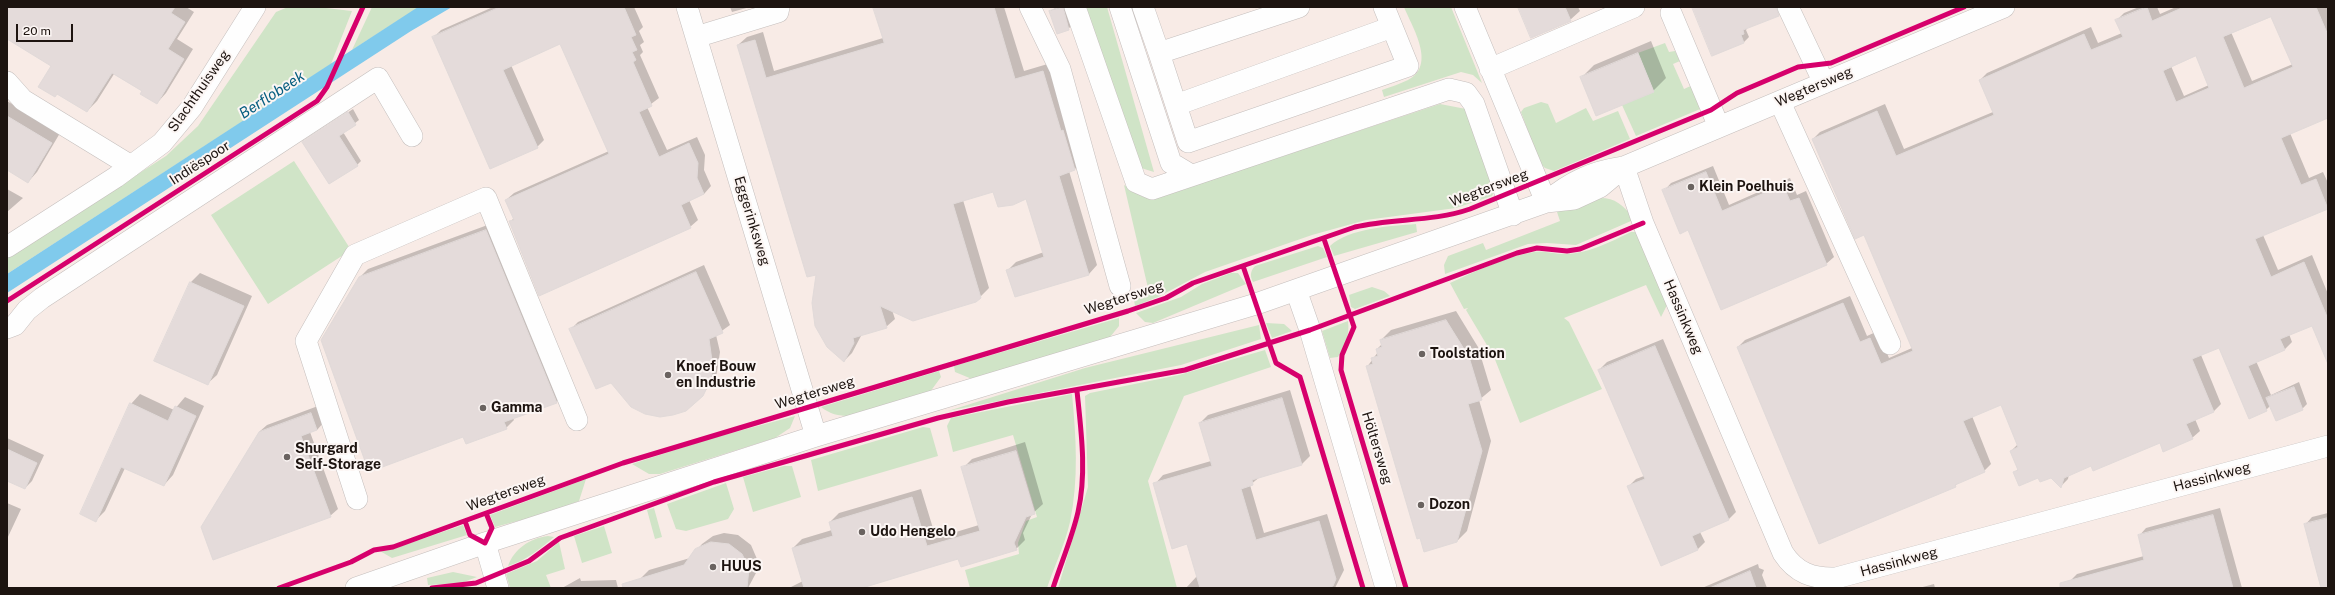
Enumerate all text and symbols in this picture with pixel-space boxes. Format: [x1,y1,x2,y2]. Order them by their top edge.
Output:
scale bar [18,16,75,42]
text: 20 m [23,24,51,38]
street label: Slachthuisweg [165,47,233,135]
street label: Wegtersweg [1773,63,1855,111]
water label: Berflobeek [236,67,308,123]
street label: Indiëspoor [167,137,233,189]
street label: Wegtersweg [1448,165,1530,211]
street label: Eggerinksweg [730,174,774,268]
place label: Klein Poelhuis [1699,179,1794,195]
marker: Klein Poelhuis [1686,182,1696,192]
street label: Wegtersweg [1082,277,1166,319]
street label: Hassinkweg [1660,277,1706,357]
place label: Toolstation [1430,346,1505,362]
marker: Toolstation [1417,349,1427,359]
place label: Knoef Bouw en Industrie [676,359,756,392]
marker: Knoef Bouw en Industrie [663,370,673,380]
street label: Wegtersweg [773,373,857,413]
place label: Gamma [491,400,543,416]
marker: Gamma [478,403,488,413]
street label: Höltersweg [1358,410,1396,486]
place label: Shurgard Self-Storage [295,441,381,474]
marker: Shurgard Self-Storage [282,452,292,462]
street label: Hassinkweg [2171,459,2253,495]
street label: Wegtersweg [464,471,548,515]
place label: Dozon [1429,497,1470,513]
marker: Dozon [1416,500,1426,510]
place label: Udo Hengelo [870,524,956,540]
marker: Udo Hengelo [857,527,867,537]
street label: Hassinkweg [1858,544,1940,580]
place label: HUUS [721,559,762,575]
marker: HUUS [708,562,718,572]

